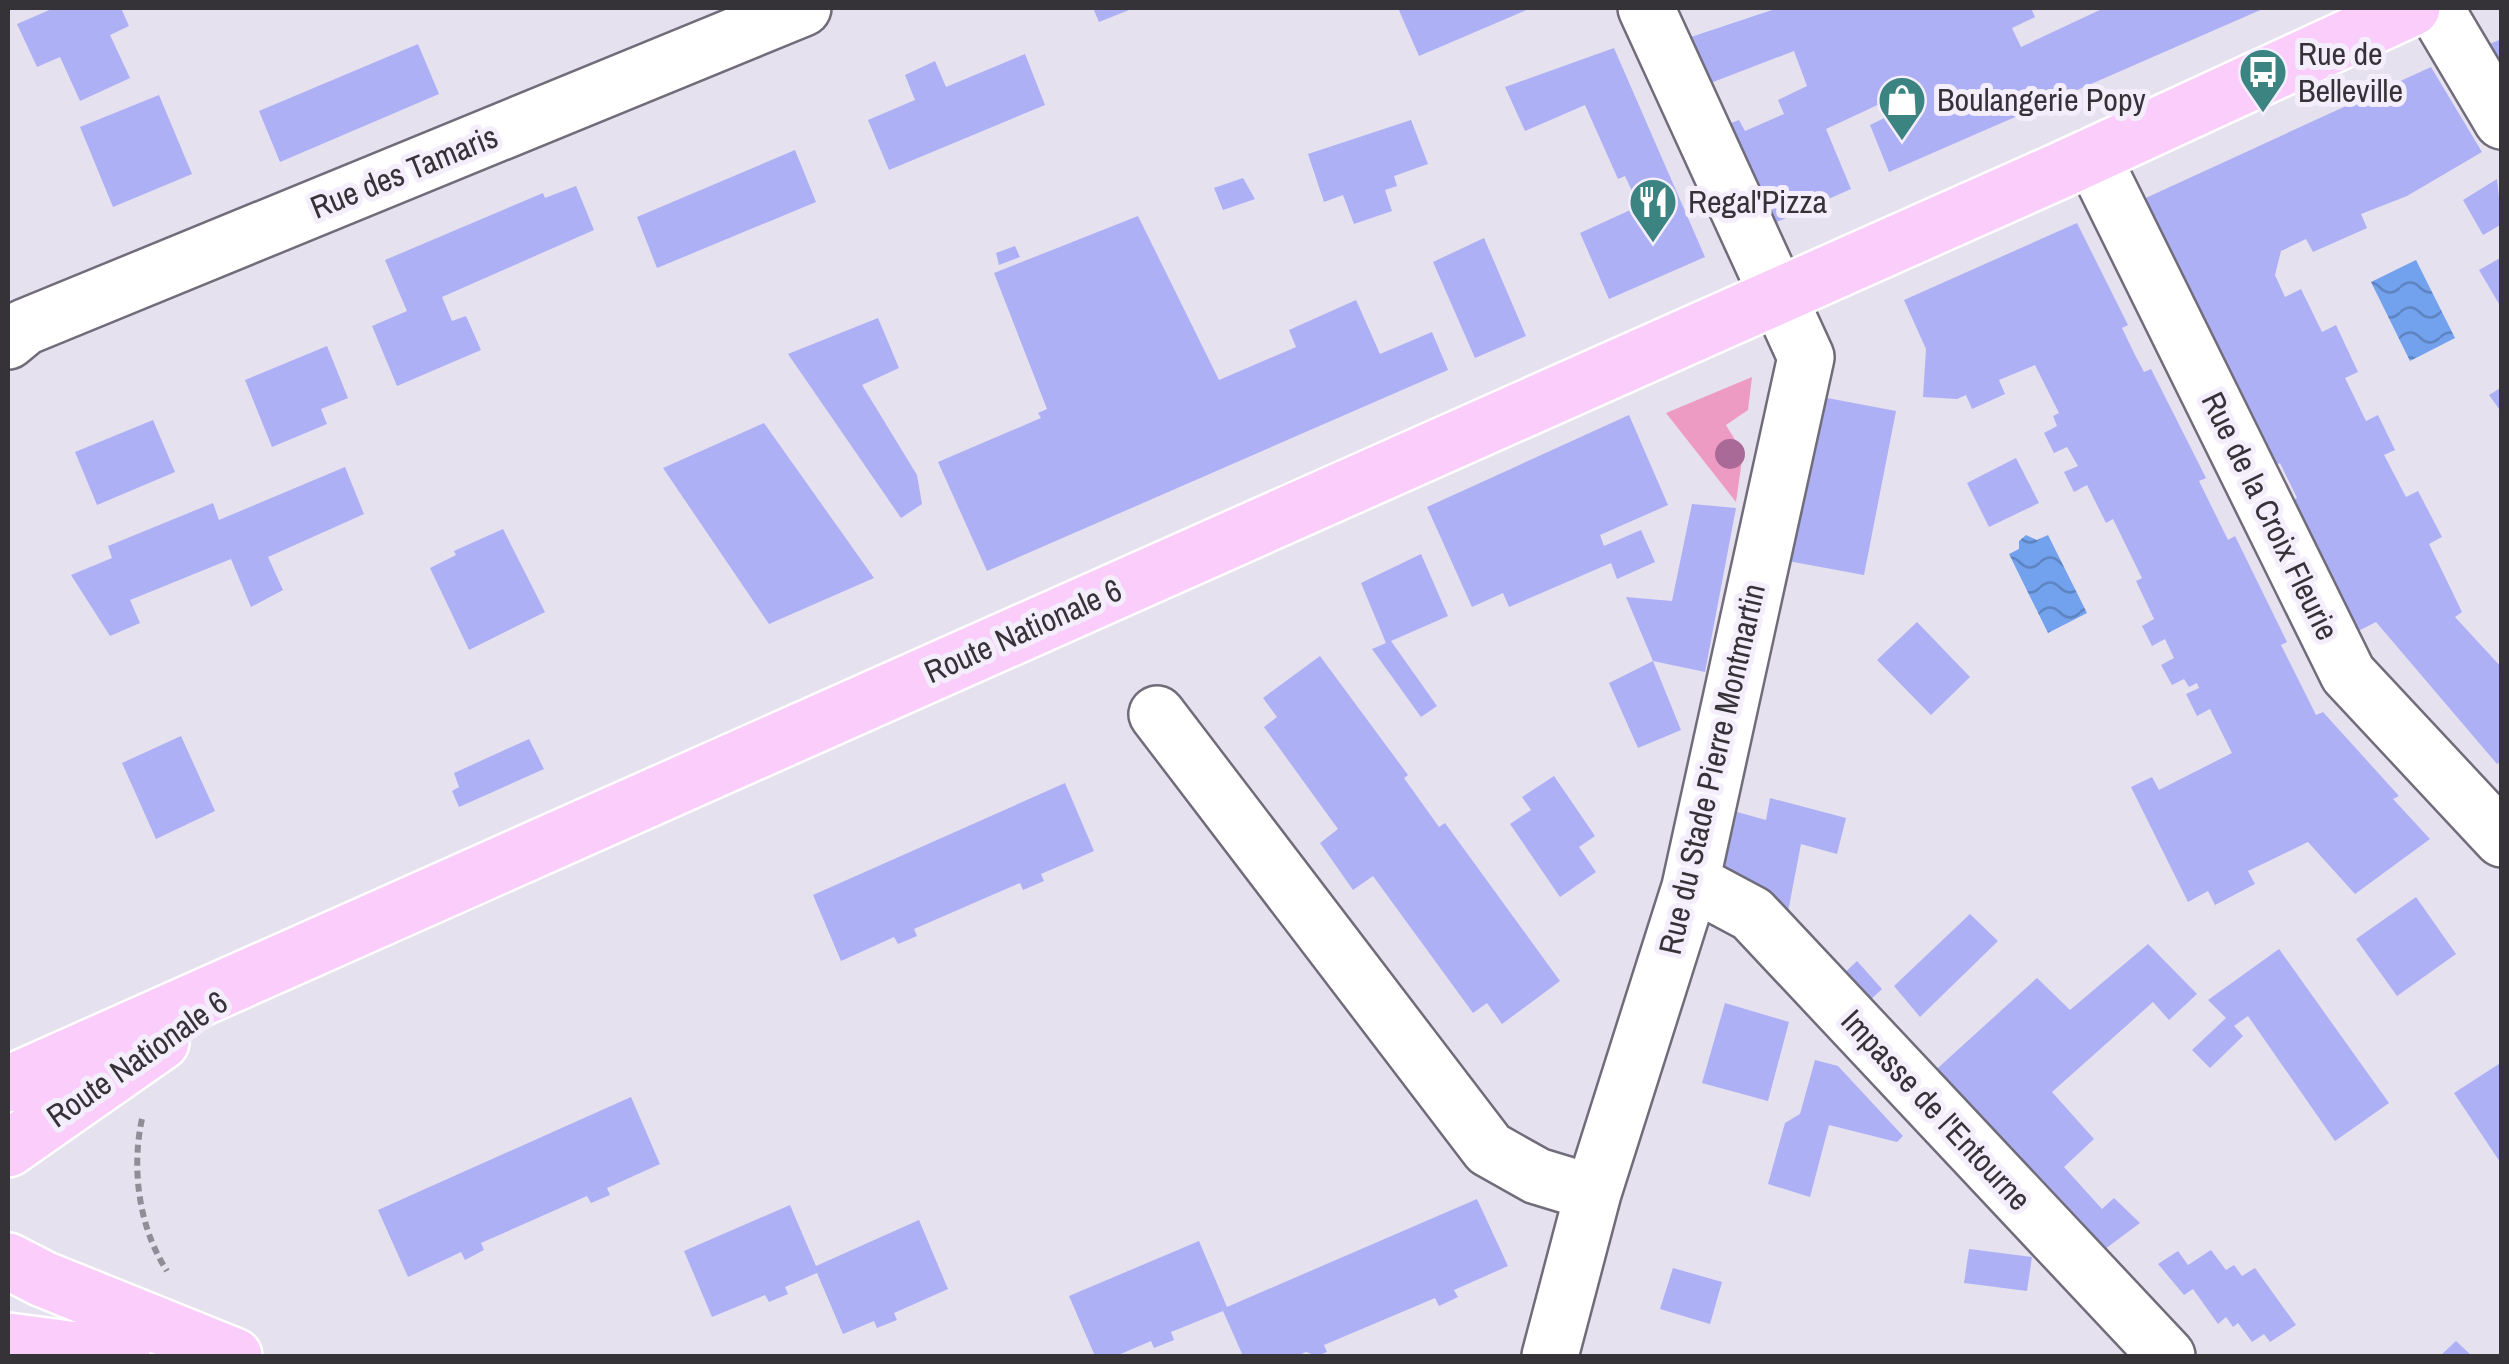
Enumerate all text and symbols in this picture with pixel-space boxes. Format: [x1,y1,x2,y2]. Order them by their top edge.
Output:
place label: Rue de Belleville [2298,32,2403,112]
bus stop icon: Rue de Belleville [2237,46,2289,114]
shop icon: Boulangerie Popy [1876,74,1928,142]
place label: Boulangerie Popy [1937,78,2146,121]
street label: Rue des Tamaris [304,114,504,229]
restaurant icon: Regal'Pizza [1627,176,1679,244]
place label: Regal'Pizza [1688,180,1828,223]
street label: Rue de la Croix Fleurie [2192,384,2349,647]
street label: Route Nationale 6 [917,568,1128,693]
street label: Rue du Stade Pierre Montmartin [1648,579,1775,958]
street label: Route Nationale 6 [38,980,236,1137]
street label: Impasse de l'Entourne [1832,1000,2041,1220]

